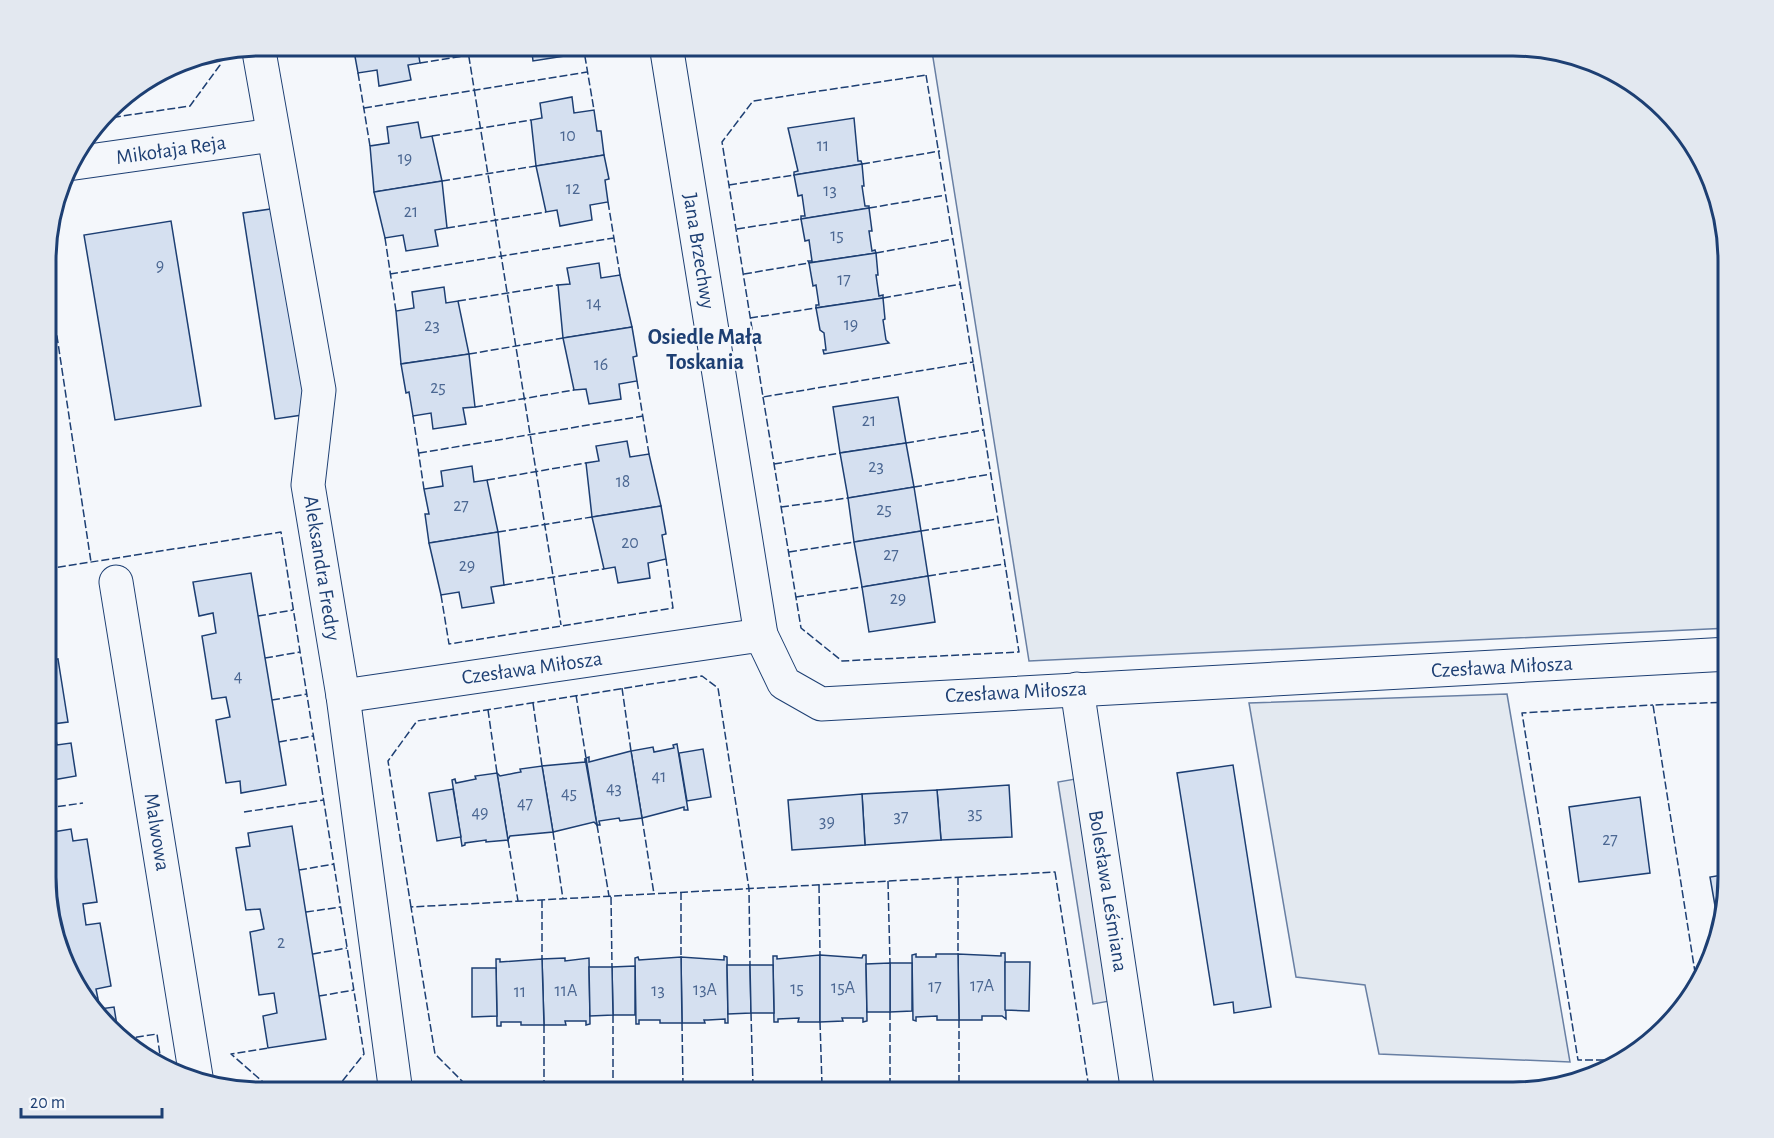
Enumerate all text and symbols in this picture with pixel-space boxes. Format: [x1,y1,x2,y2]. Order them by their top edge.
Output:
house number: 10 [560,127,576,145]
street label: Mikołaja Reja [115,132,228,168]
house number: 11 [817,137,829,155]
house number: 19 [398,150,412,168]
house number: 12 [566,180,580,198]
house number: 13 [823,182,837,200]
street label: Jana Brzechwy [679,191,719,311]
house number: 21 [404,203,418,221]
house number: 15 [830,227,844,245]
house number: 9 [156,257,164,275]
house number: 17 [837,271,851,289]
house number: 14 [587,295,602,313]
house number: 19 [844,316,858,334]
house number: 23 [424,317,440,335]
district label: Osiedle Mała Toskania [648,326,763,373]
house number: 16 [594,356,608,374]
house number: 25 [430,379,446,397]
house number: 21 [862,412,876,430]
house number: 23 [868,458,884,476]
house number: 18 [616,473,630,491]
street label: Aleksandra Fredry [300,494,344,642]
house number: 27 [453,497,469,515]
house number: 25 [876,501,892,519]
house number: 20 [621,534,639,552]
house number: 27 [883,546,899,564]
house number: 29 [459,557,475,575]
house number: 29 [890,590,906,608]
street label: Czesława Miłosza [460,648,604,688]
street label: Czesława Miłosza [1431,653,1574,681]
house number: 4 [234,668,243,686]
street label: Czesława Miłosza [945,678,1088,706]
house number: 41 [652,768,666,786]
house number: 43 [606,780,622,798]
house number: 45 [561,785,577,803]
street label: Malwowa [140,792,174,873]
house number: 47 [517,795,533,813]
house number: 49 [471,804,489,822]
house number: 35 [968,805,982,823]
house number: 37 [894,808,908,826]
street label: Bolesława Leśmiana [1085,809,1131,974]
house number: 39 [819,813,835,831]
house number: 27 [1602,831,1618,849]
house number: 2 [277,934,285,952]
house number: 17A [970,977,995,995]
house number: 17 [928,978,942,996]
house number: 15A [831,979,856,997]
house number: 15 [790,980,804,998]
house number: 13A [693,981,718,999]
house number: 11A [555,982,578,1000]
house number: 13 [651,982,665,1000]
house number: 11 [514,983,526,1001]
scale bar [21,1081,162,1119]
text: 20 m [30,1094,65,1112]

